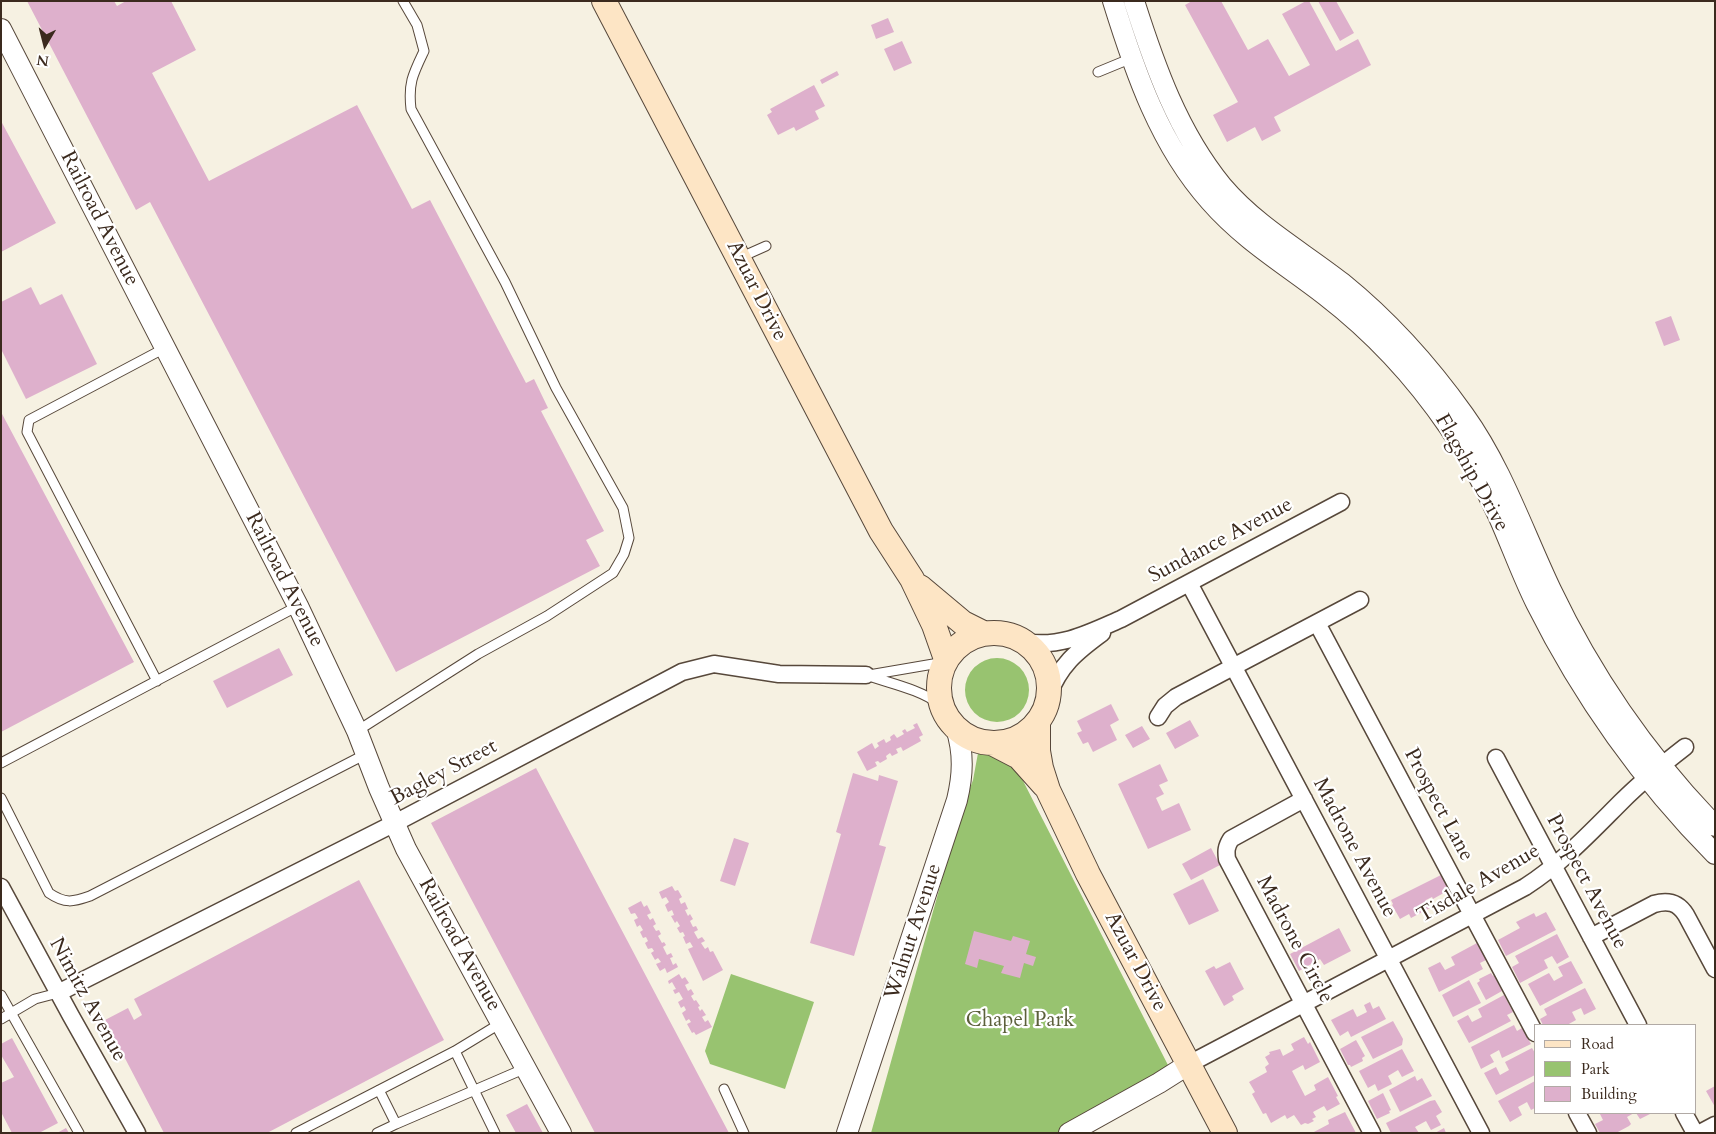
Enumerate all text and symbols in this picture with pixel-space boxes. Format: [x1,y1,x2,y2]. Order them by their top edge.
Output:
north arrow [20,20,70,70]
text: N [36,50,50,71]
street label: Railroad Avenue [54,147,144,291]
street label: Azuar Drive [720,237,792,345]
street label: Flagship Drive [1428,410,1514,536]
street label: Sundance Avenue [1145,493,1297,589]
street label: Railroad Avenue [239,508,329,652]
street label: Bagley Street [386,734,502,812]
street label: Prospect Lane [1398,744,1478,866]
street label: Madrone Avenue [1307,774,1401,922]
street label: Prospect Avenue [1540,810,1632,954]
street label: Tisdale Avenue [1413,839,1545,929]
street label: Walnut Avenue [880,861,948,1003]
street label: Madrone Circle [1250,872,1338,1008]
street label: Railroad Avenue [412,874,506,1016]
street label: Azuar Drive [1098,908,1172,1016]
street label: Nimitz Avenue [43,934,131,1066]
park label: Chapel Park [966,1008,1074,1034]
legend [1534,1024,1696,1114]
text: Road [1581,1034,1614,1054]
text: Park [1581,1059,1610,1079]
text: Building [1581,1084,1637,1104]

